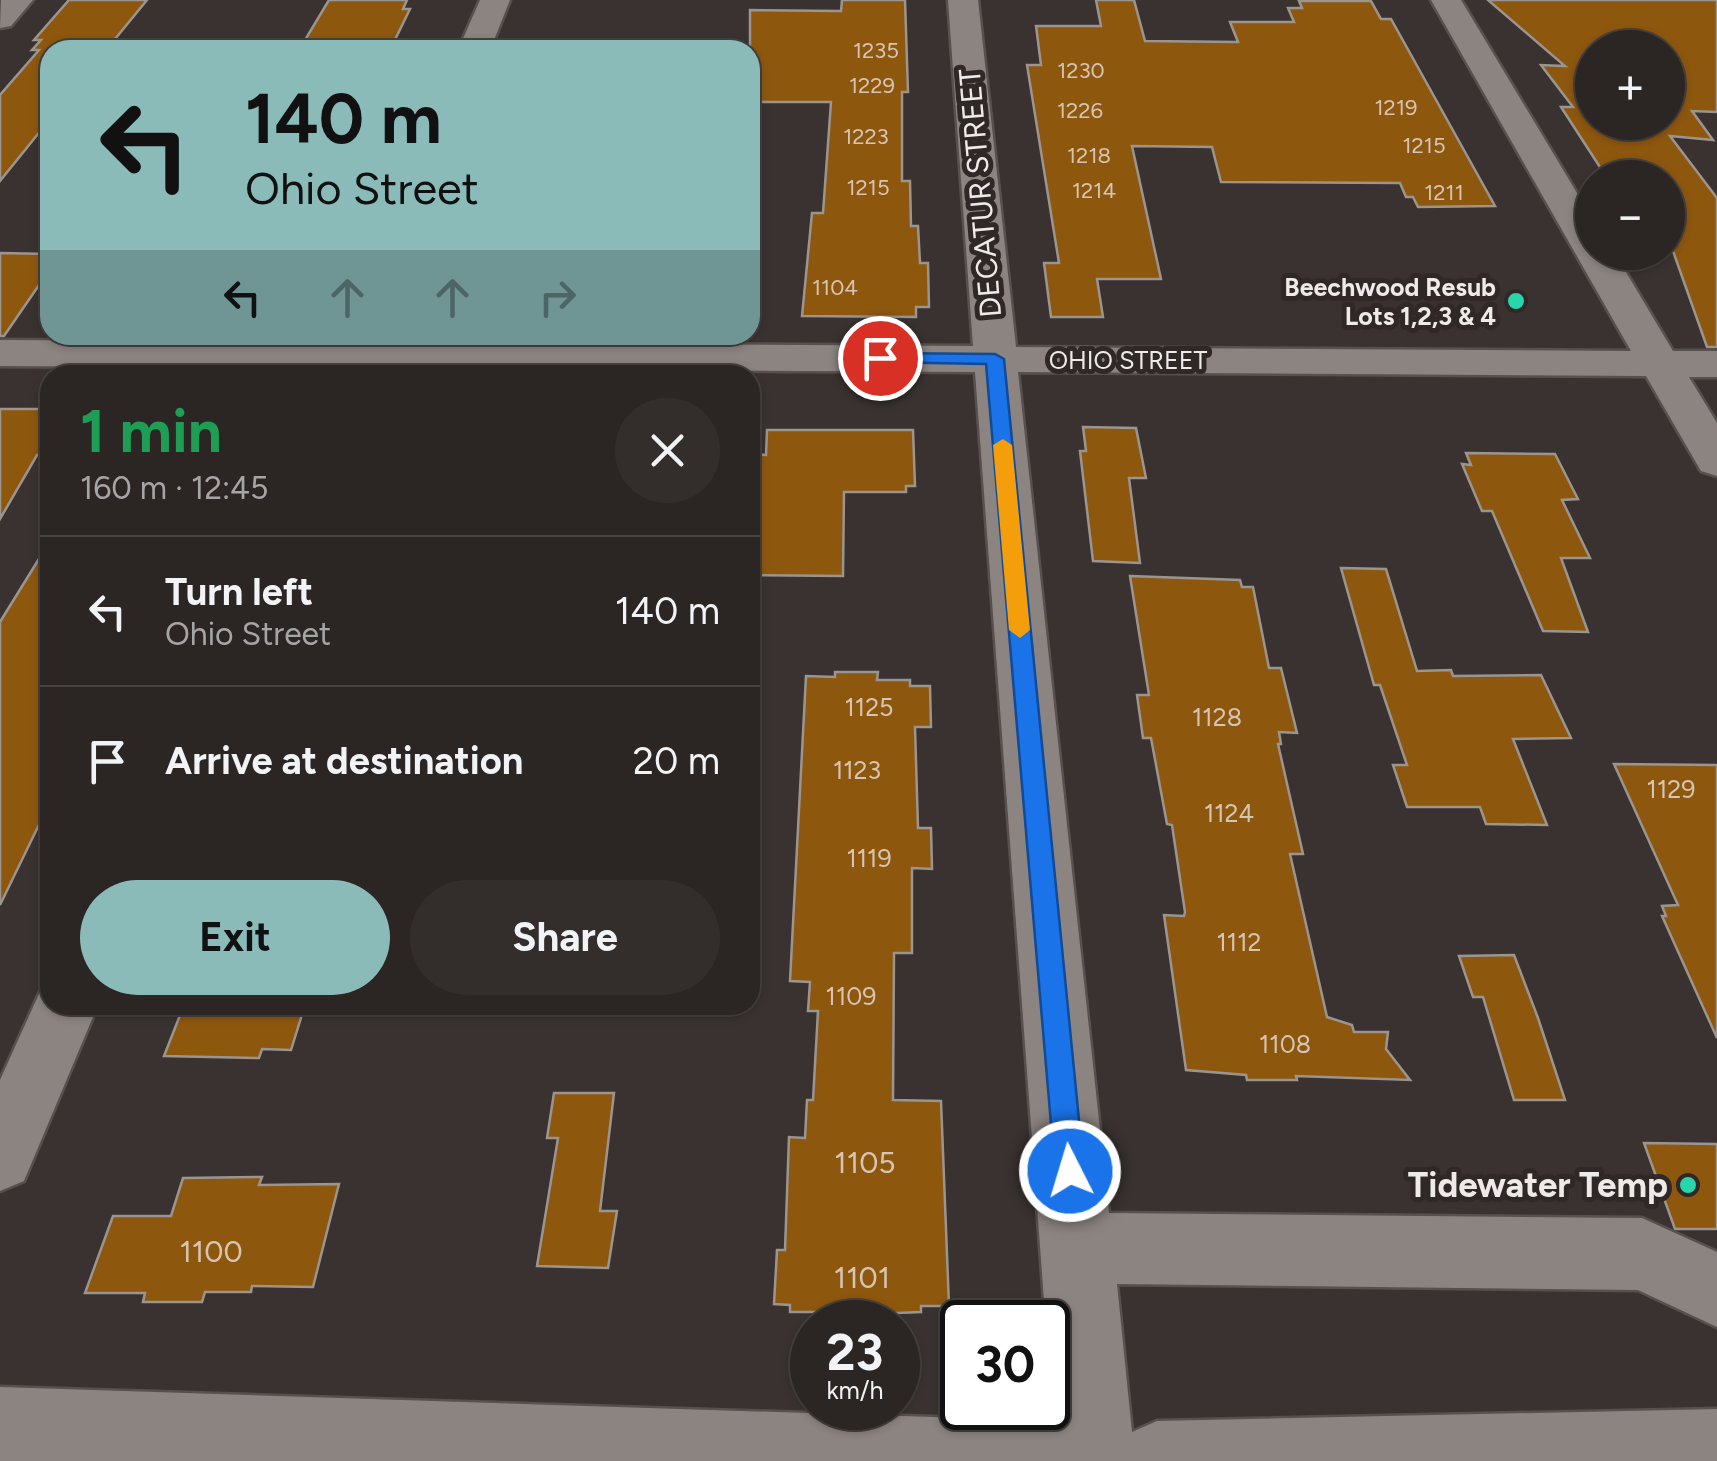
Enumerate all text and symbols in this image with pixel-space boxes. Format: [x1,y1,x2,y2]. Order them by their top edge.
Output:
map controls [1575,30,1685,270]
button: + [1575,30,1685,140]
house number: 1235 [853,37,899,64]
house number: 1230 [1057,57,1105,84]
street label: DECATUR STREET [951,67,1009,319]
house number: 1229 [849,72,895,99]
text: 140 m [245,76,442,161]
icon: left [80,80,210,210]
house number: 1219 [1375,94,1417,121]
house number: 1226 [1057,97,1103,124]
house number: 1223 [843,123,889,150]
house number: 1215 [1402,132,1446,159]
house number: 1218 [1067,142,1111,169]
button: − [1575,160,1685,270]
text: Ohio Street [245,161,479,215]
house number: 1215 [846,174,890,201]
house number: 1214 [1072,177,1116,204]
house number: 1211 [1424,179,1464,206]
icon: left [215,270,270,325]
icon: ahead [320,270,375,325]
icon: ahead [425,270,480,325]
icon: right [530,270,585,325]
place label: Beechwood Resub Lots 1,2,3 & 4 [1284,272,1496,331]
house number: 1104 [812,274,858,301]
marker: Beechwood Resub Lots 1,2,3 & 4 [1505,290,1527,312]
pin [838,316,923,401]
icon: arrive [853,331,908,386]
street label: OHIO STREET [1049,345,1208,375]
text: 1 min [80,395,222,467]
button: close [615,398,720,503]
text: 160 m · 12:45 [80,469,268,507]
text: Turn left [165,569,313,615]
icon: left [80,584,135,639]
text: 140 m [615,588,720,634]
text: Ohio Street [165,615,331,653]
house number: 1125 [844,692,894,722]
house number: 1128 [1192,702,1242,732]
icon: arrive [80,734,135,789]
text: Arrive at destination [165,738,523,784]
text: 20 m [633,738,720,784]
house number: 1123 [833,755,881,785]
house number: 1129 [1647,774,1695,804]
house number: 1124 [1204,798,1254,828]
house number: 1119 [846,843,892,873]
button: Exit [80,880,390,995]
button: Share [410,880,720,995]
house number: 1112 [1217,927,1261,957]
house number: 1109 [826,981,876,1011]
house number: 1108 [1259,1029,1311,1059]
position arrow [1018,1119,1122,1223]
house number: 1105 [834,1144,896,1181]
place label: Tidewater Temp [1408,1164,1668,1206]
marker: Tidewater Temp [1677,1174,1699,1196]
house number: 1100 [179,1233,243,1270]
house number: 1101 [834,1259,890,1296]
speed limit sign: 30 [940,1300,1070,1430]
text: 23 [827,1322,883,1383]
text: km/h [826,1375,884,1405]

